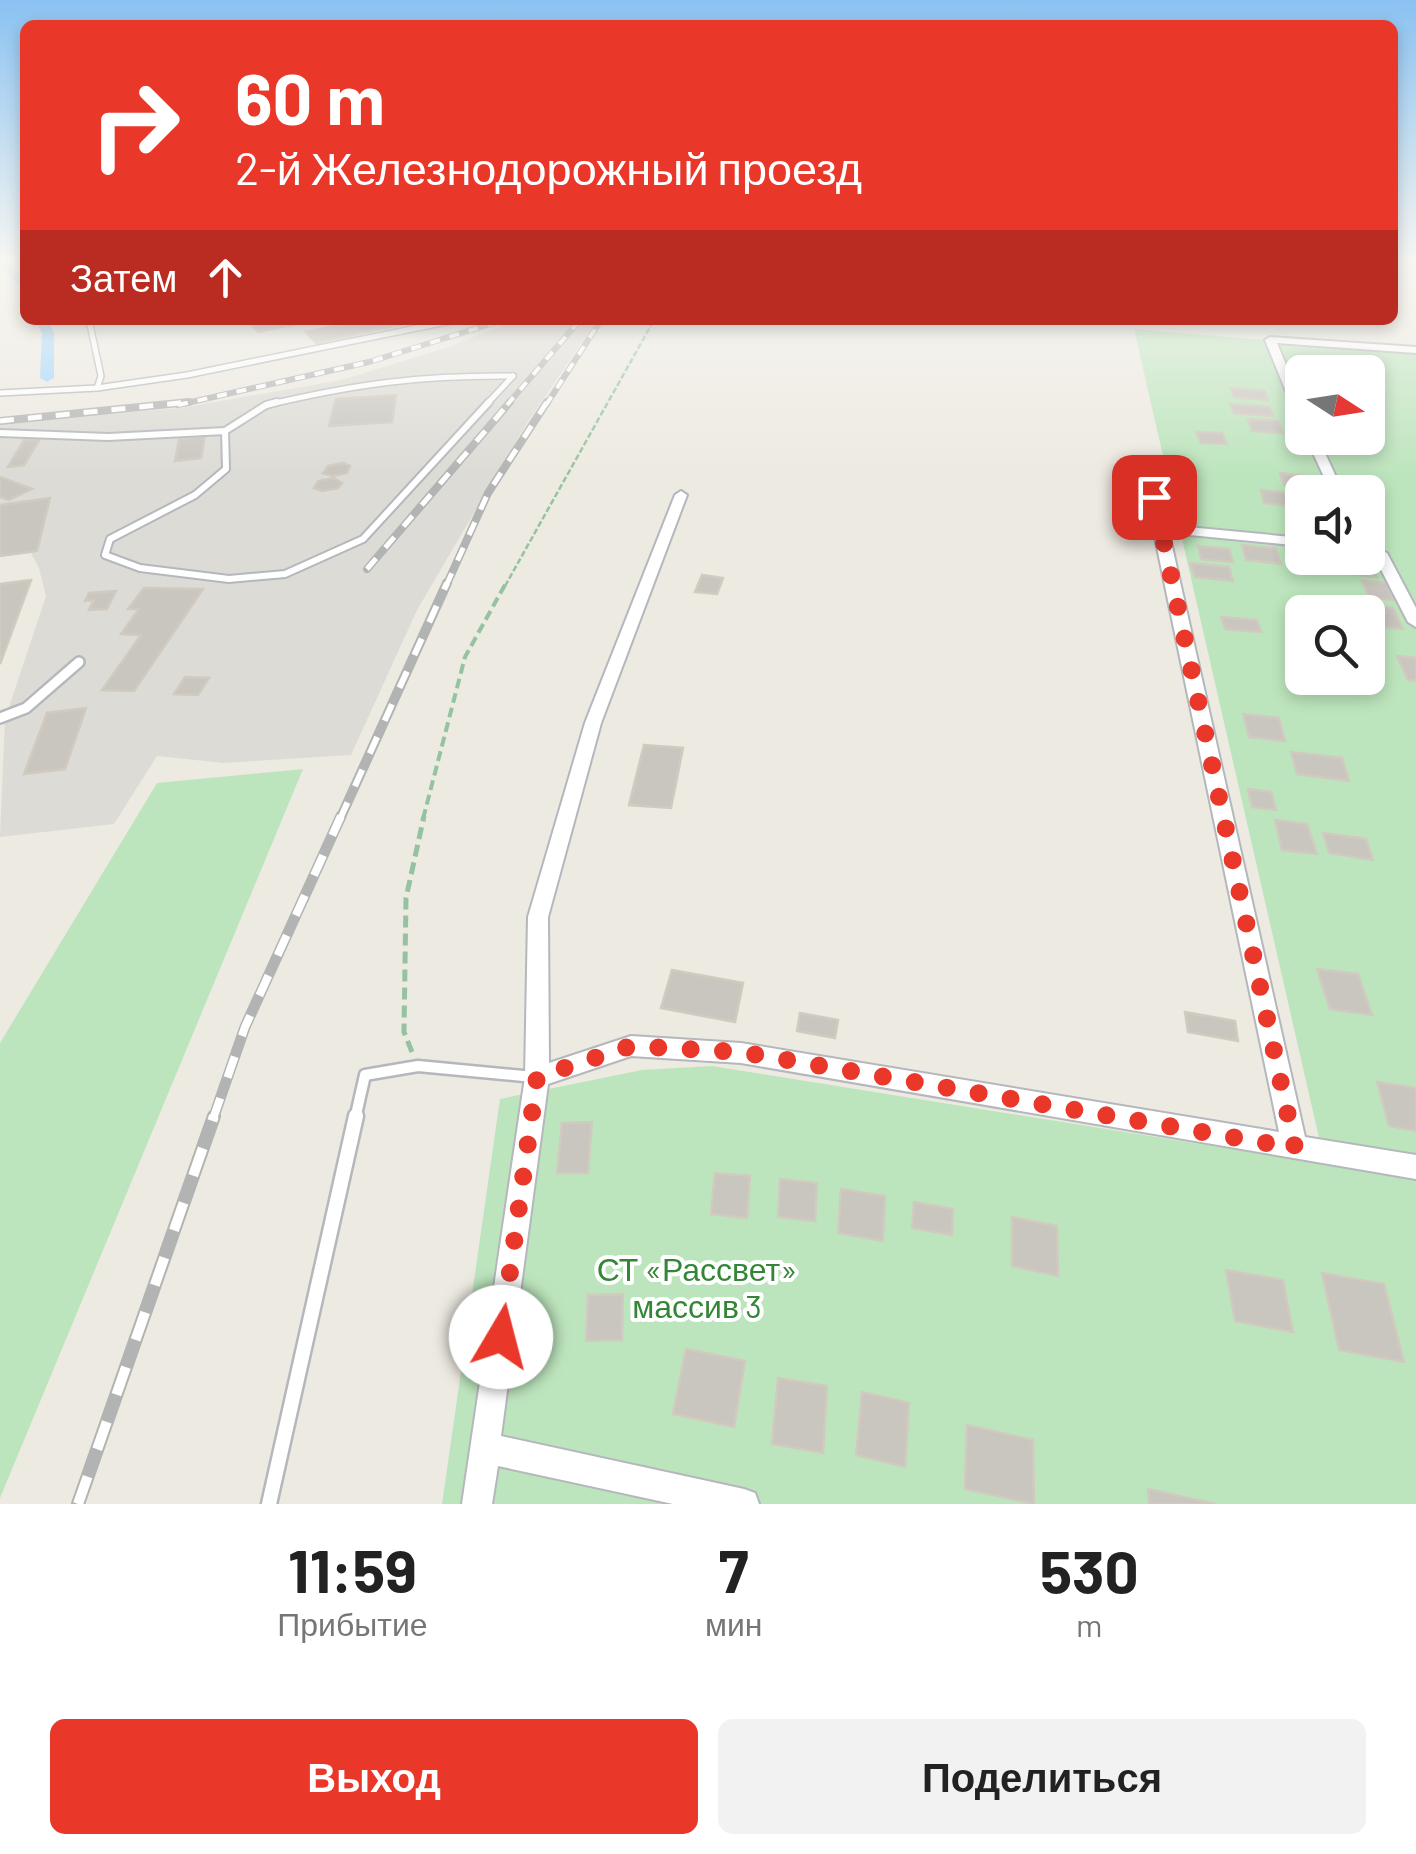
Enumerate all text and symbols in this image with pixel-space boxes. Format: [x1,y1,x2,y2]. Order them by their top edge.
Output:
text: 60 m [235,55,385,139]
icon: right [70,60,200,190]
text: 2-й Железнодорожный проезд [235,140,862,194]
icon: ahead [198,250,253,305]
text: Затем [70,254,178,300]
north arrow [1285,355,1385,455]
map controls [1285,355,1385,695]
pin [1112,455,1197,540]
icon: arrive [1127,470,1182,525]
button: sound [1285,475,1385,575]
button: search [1285,595,1385,695]
park label: СТ «Рассвет» массив 3 [597,1249,797,1324]
position arrow [449,1285,553,1389]
text: 11:59 [288,1533,417,1605]
text: 7 [719,1533,749,1605]
text: 530 [1040,1534,1139,1606]
text: Прибытие [277,1604,428,1642]
text: мин [705,1604,762,1642]
text: m [1076,1605,1102,1643]
button: Выход [50,1719,698,1834]
button: Поделиться [718,1719,1366,1834]

